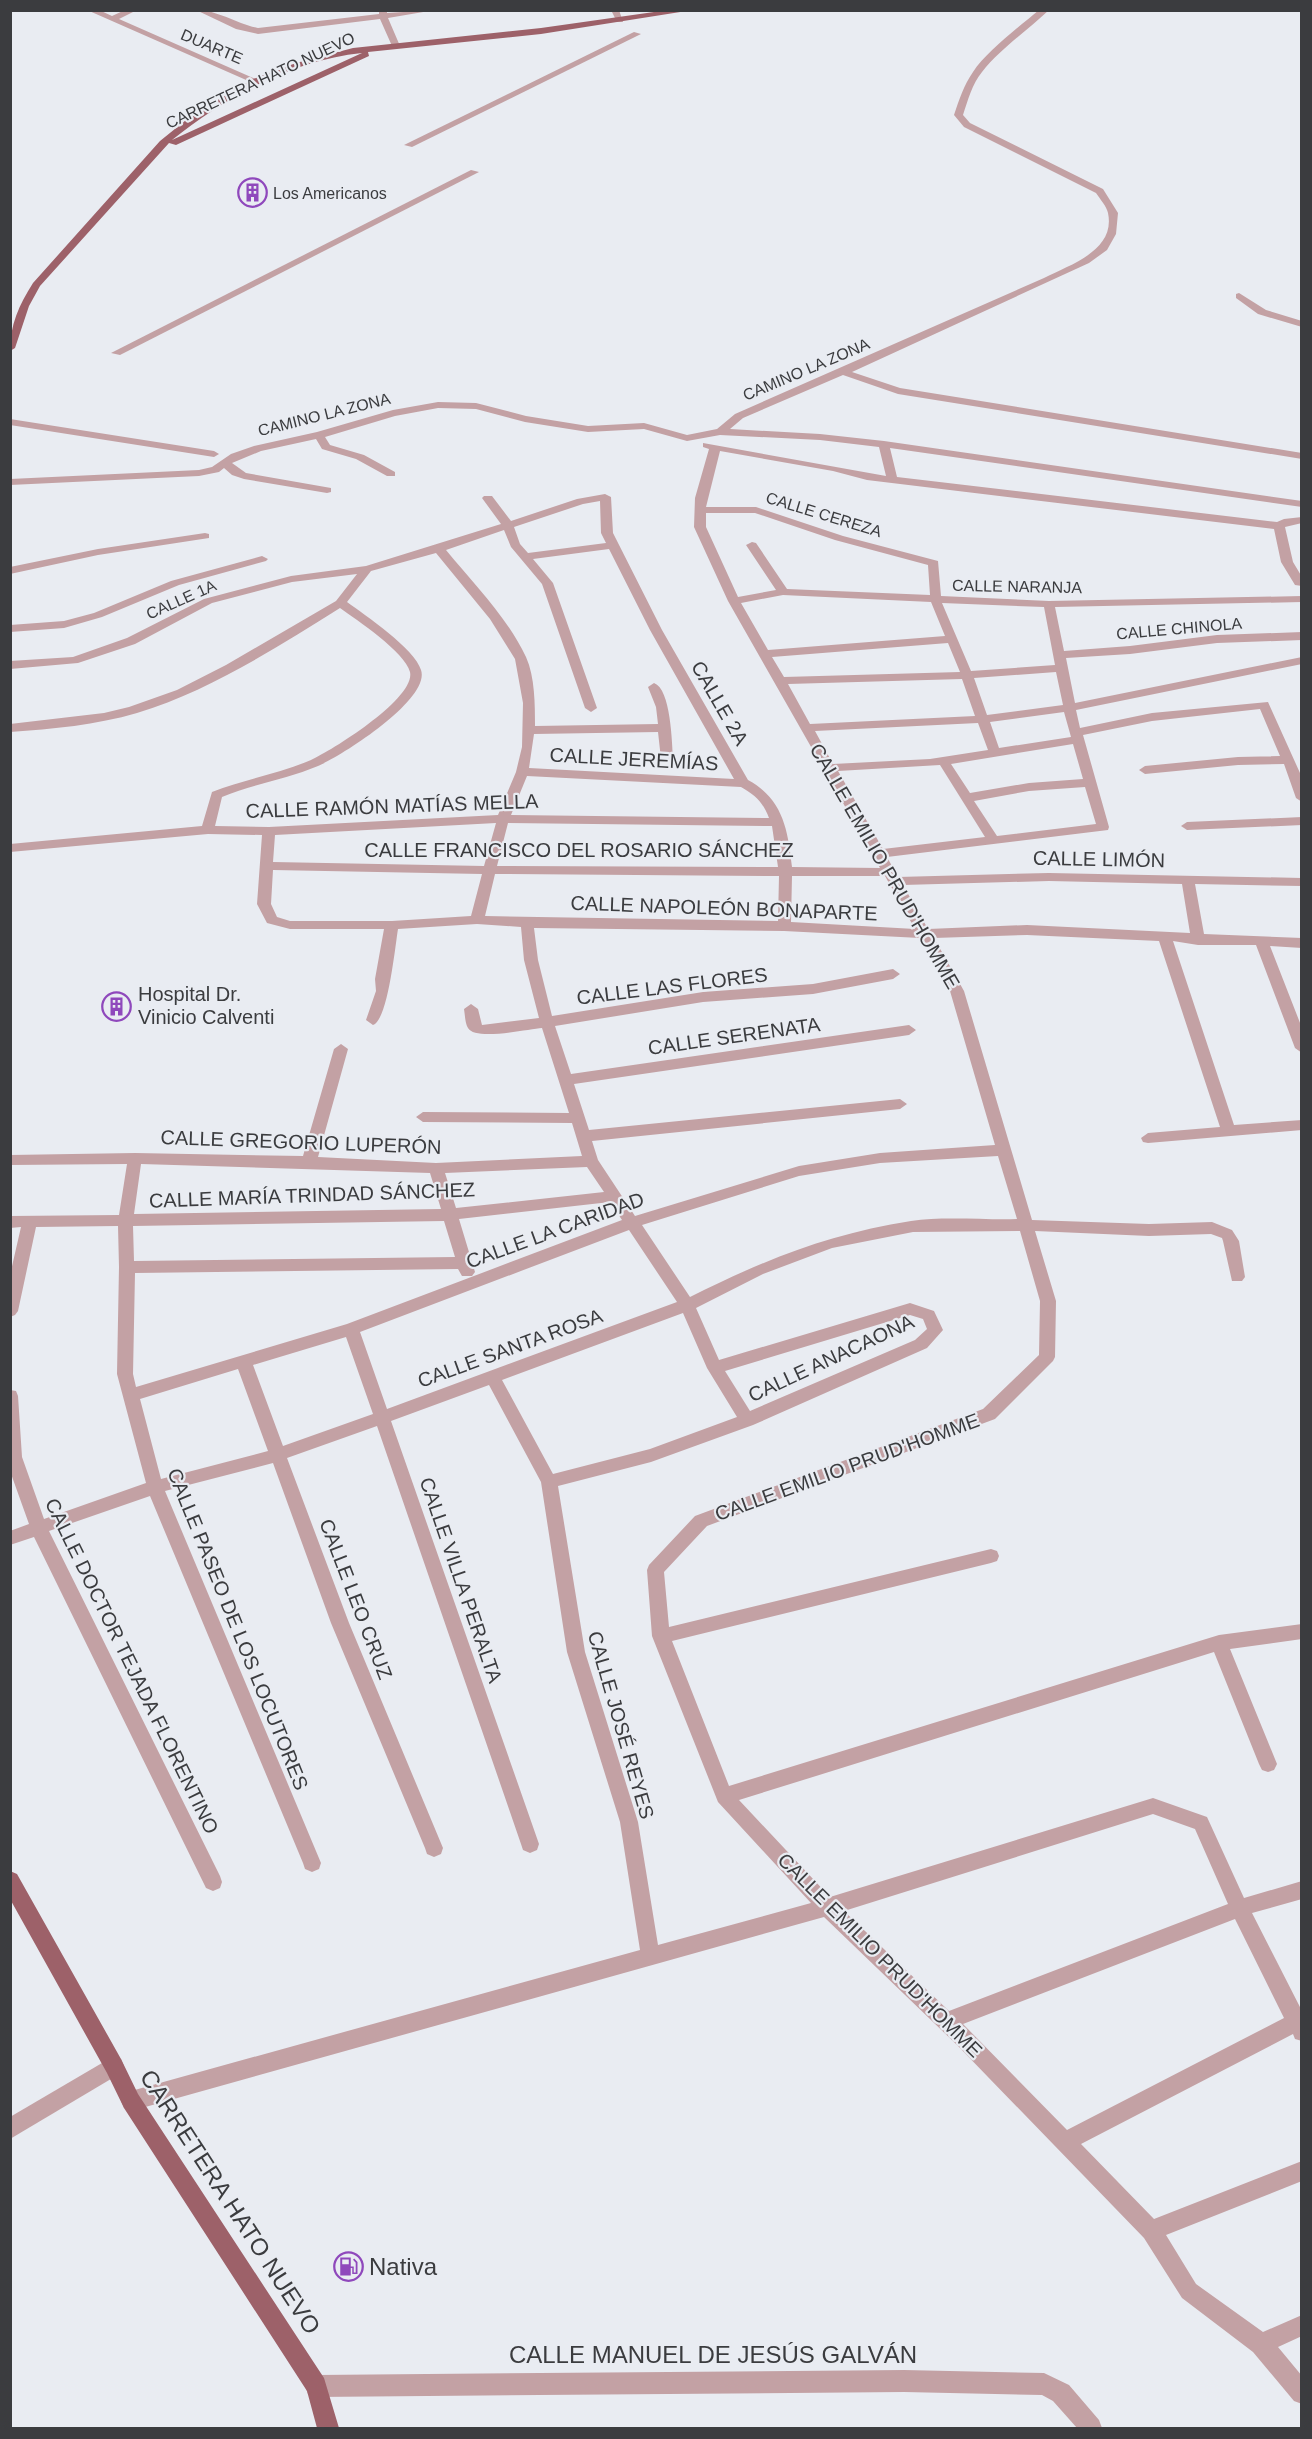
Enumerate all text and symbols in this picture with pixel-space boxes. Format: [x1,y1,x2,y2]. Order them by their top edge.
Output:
street label: DUARTE [178,26,245,67]
street label: CARRETERA HATO NUEVO [163,29,357,132]
building icon: Los Americanos [236,177,268,209]
place label: Los Americanos [273,185,387,202]
street label: CAMINO LA ZONA [740,335,872,404]
street label: CAMINO LA ZONA [256,390,392,439]
street label: CALLE CEREZA [764,489,884,540]
street label: CALLE 1A [144,576,219,622]
street label: CALLE NARANJA [952,577,1082,596]
street label: CALLE CHINOLA [1115,614,1243,642]
street label: CALLE 2A [687,657,753,750]
street label: CALLE EMILIO PRUD'HOMME [806,740,964,992]
street label: CALLE JEREMÍAS [549,744,719,774]
street label: CALLE RAMÓN MATÍAS MELLA [245,790,539,822]
street label: CALLE FRANCISCO DEL ROSARIO SÁNCHEZ [364,839,794,861]
street label: CALLE LIMÓN [1033,847,1165,871]
street label: CALLE NAPOLEÓN BONAPARTE [570,892,878,924]
street label: CALLE LAS FLORES [575,963,769,1009]
place label: Hospital Dr. Vinicio Calventi [138,983,274,1028]
building icon: Hospital Dr. Vinicio Calventi [101,990,133,1022]
street label: CALLE SERENATA [646,1013,822,1059]
street label: CALLE GREGORIO LUPERÓN [160,1126,442,1158]
street label: CALLE MARÍA TRINDAD SÁNCHEZ [149,1178,475,1212]
street label: CALLE LA CARIDAD [463,1188,647,1272]
street label: CALLE SANTA ROSA [414,1304,606,1392]
street label: CALLE ANACAONA [745,1310,918,1406]
street label: CALLE EMILIO PRUD'HOMME [712,1409,982,1525]
street label: CALLE PASEO DE LOS LOCUTORES [163,1465,313,1793]
street label: CALLE VILLA PERALTA [415,1474,507,1686]
street label: CALLE DOCTOR TEJADA FLORENTINO [41,1495,223,1837]
street label: CALLE LEO CRUZ [315,1516,397,1682]
street label: CALLE JOSÉ REYES [584,1628,658,1822]
street label: CALLE EMILIO PRUD'HOMME [773,1848,987,2062]
street label: CARRETERA HATO NUEVO [135,2064,326,2339]
fuel station icon: Nativa [332,2251,364,2283]
place label: Nativa [369,2253,438,2280]
street label: CALLE MANUEL DE JESÚS GALVÁN [509,2341,917,2368]

